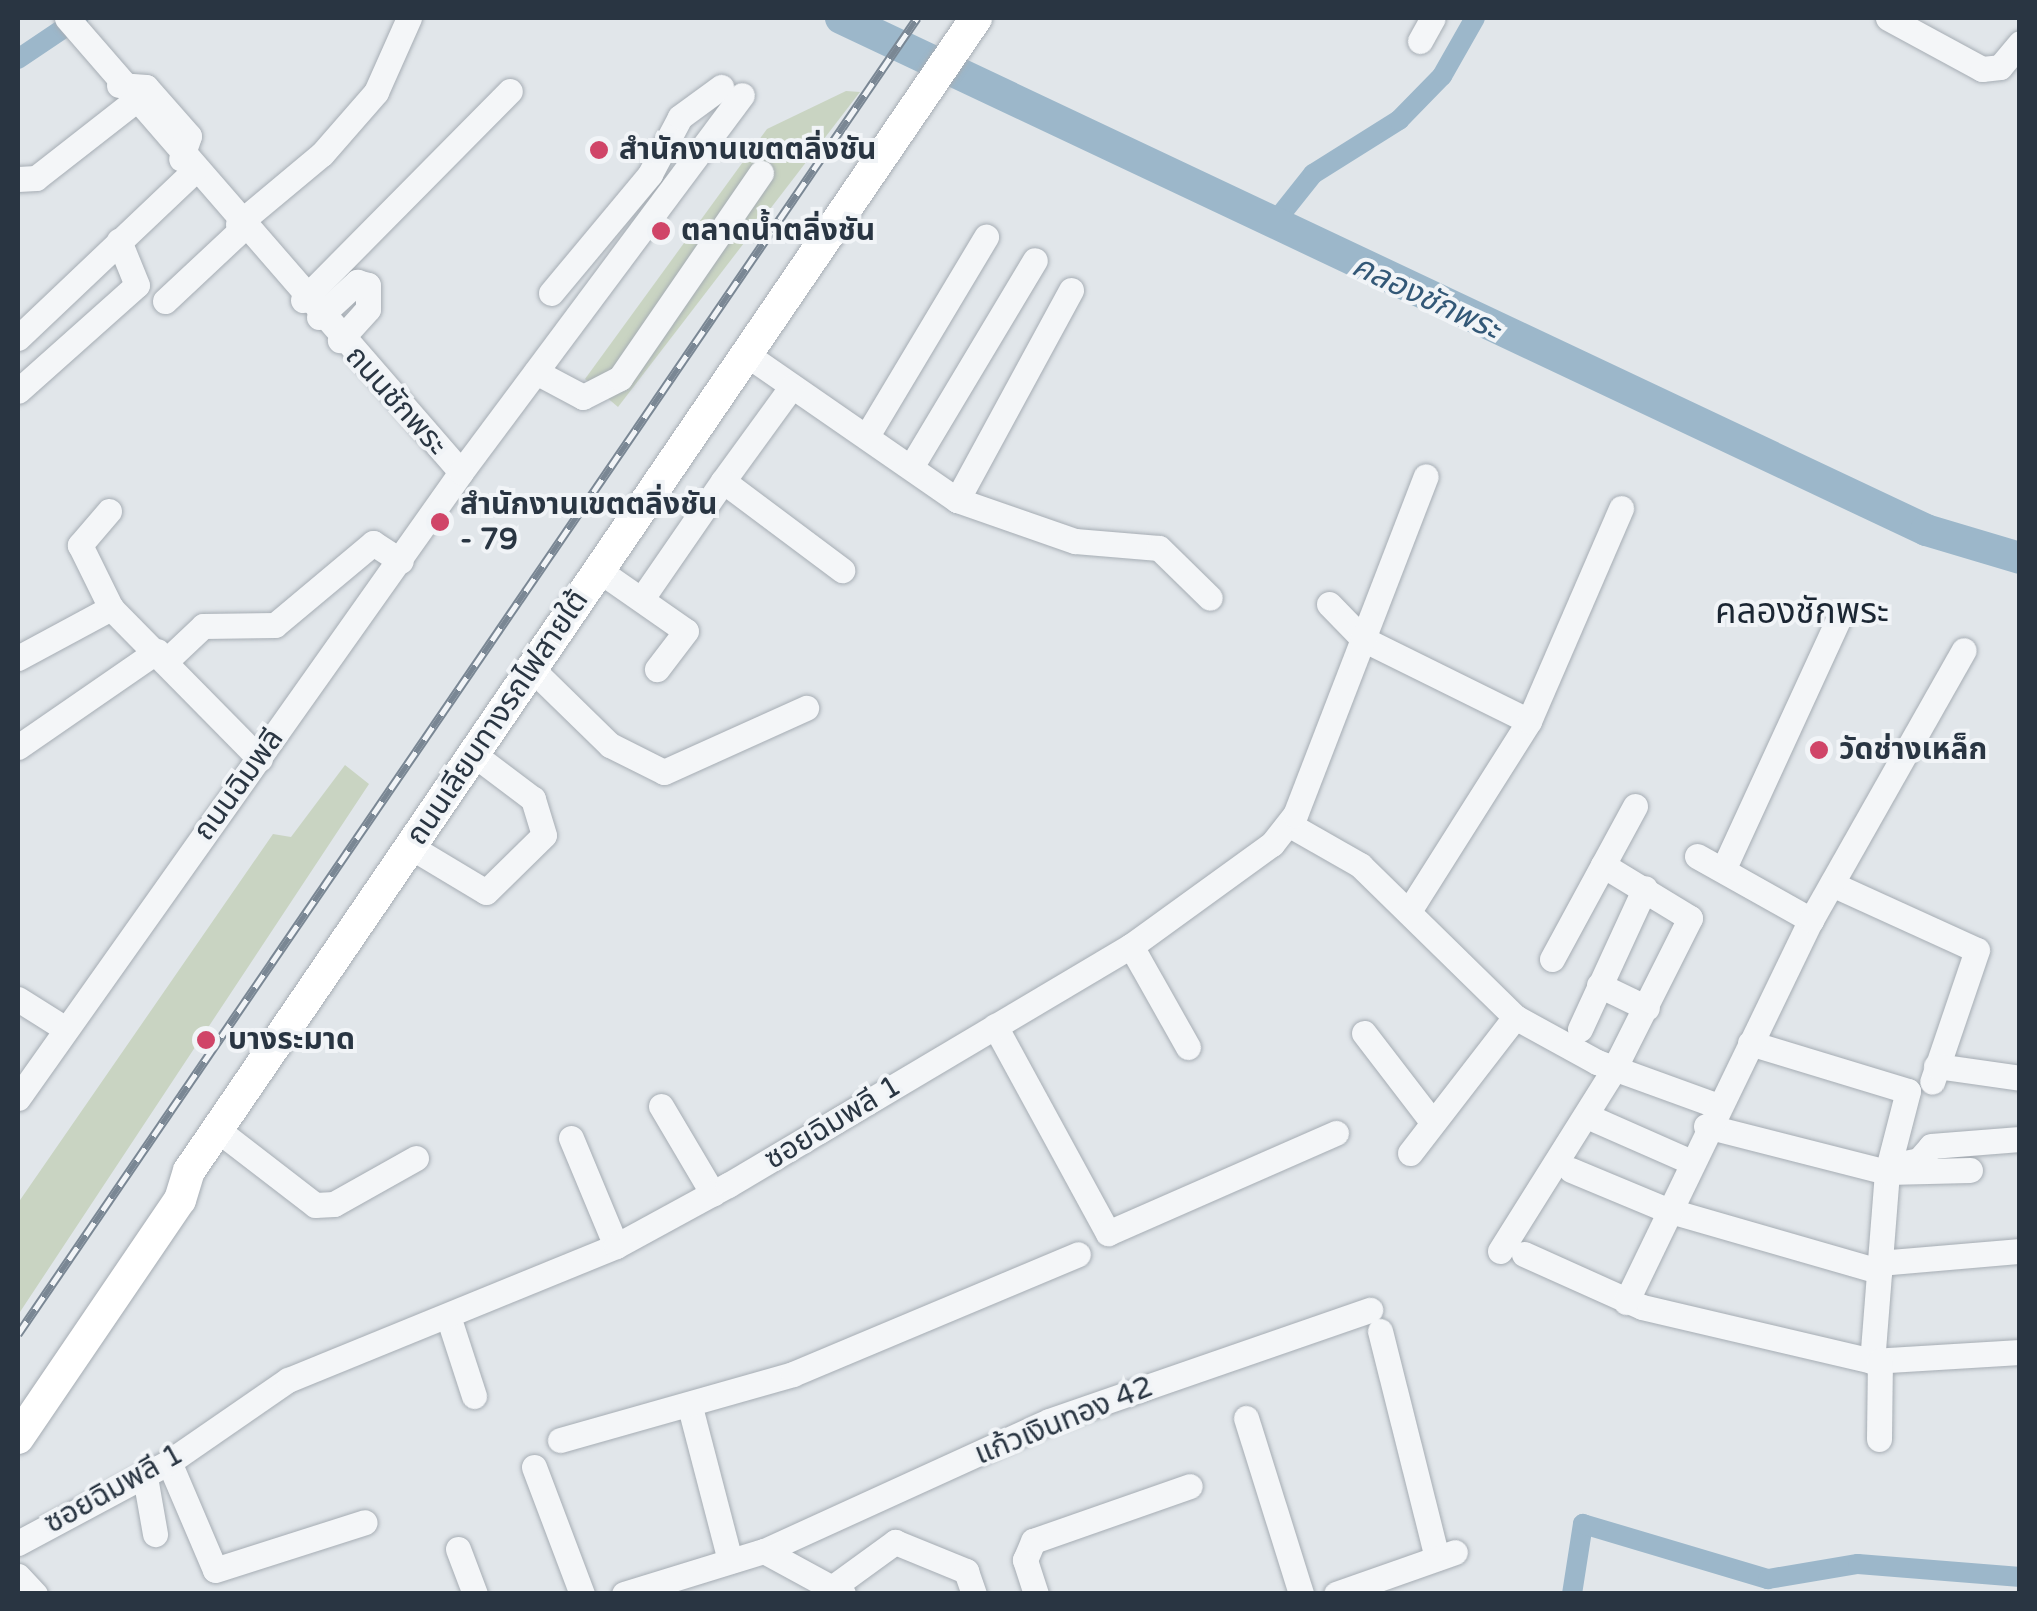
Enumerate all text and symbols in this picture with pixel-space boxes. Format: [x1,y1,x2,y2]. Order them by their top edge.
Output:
place label: สำนักงานเขตตลิ่งชัน [619,132,876,168]
marker: สำนักงานเขตตลิ่งชัน [588,139,610,161]
place label: ตลาดน้ำตลิ่งชัน [681,213,875,249]
marker: ตลาดน้ำตลิ่งชัน [650,220,672,242]
water label: คลองชักพระ [1346,247,1506,349]
street label: ถนนชักพระ [337,339,455,463]
place label: สำนักงานเขตตลิ่งชัน - 79 [460,487,717,558]
marker: สำนักงานเขตตลิ่งชัน - 79 [429,511,451,533]
street label: ถนนเลียบทางรถไฟสายใต้ [399,584,597,852]
district label: คลองชักพระ [1715,591,1889,633]
street label: ถนนฉิมพลี [186,722,292,848]
place label: วัดช่างเหล็ก [1839,732,1987,768]
marker: วัดช่างเหล็ก [1808,739,1830,761]
place label: บางระมาด [228,1022,355,1058]
marker: บางระมาด [193,1027,219,1053]
street label: ซอยฉิมพลี 1 [758,1068,908,1178]
street label: แก้วเงินทอง 42 [970,1369,1158,1473]
street label: ซอยฉิมพลี 1 [38,1436,190,1542]

